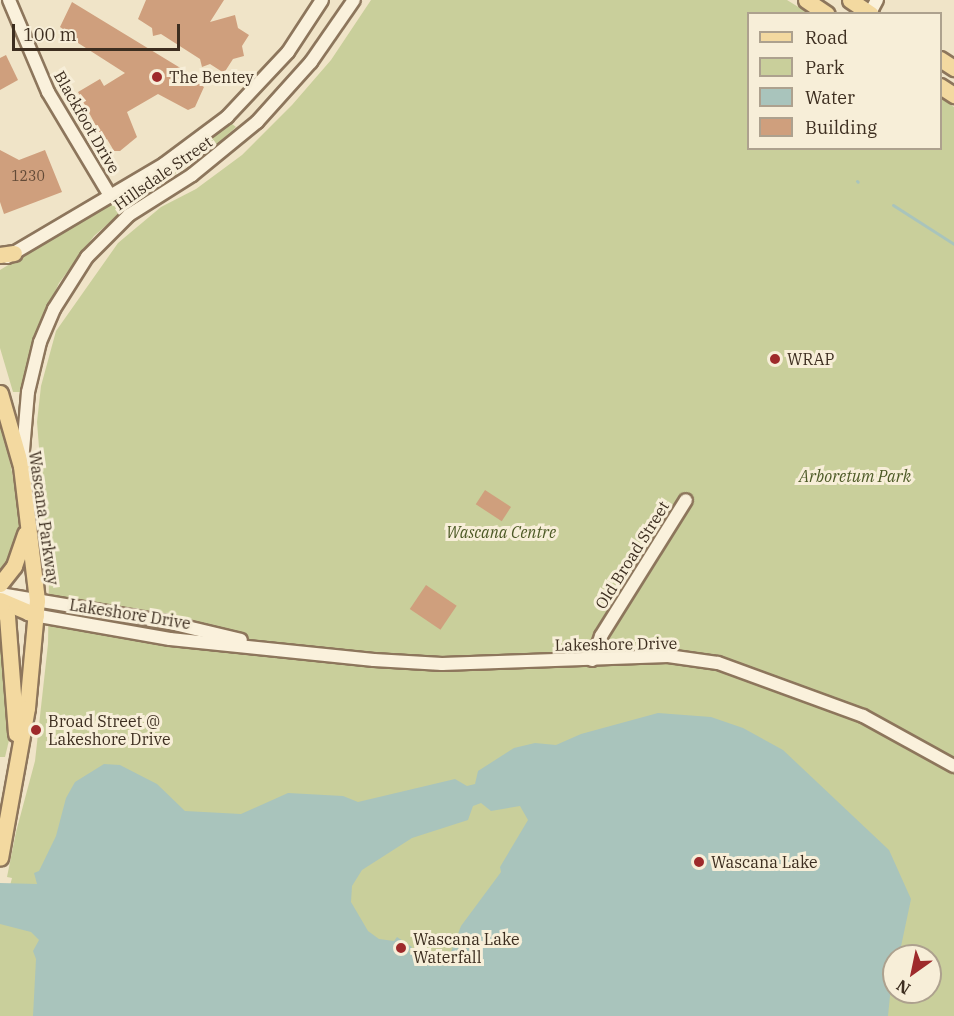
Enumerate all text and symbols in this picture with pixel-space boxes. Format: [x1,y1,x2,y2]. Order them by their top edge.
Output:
scale bar [15,12,183,50]
legend [747,12,942,150]
text: 100 m [23,23,77,46]
text: Road [805,26,848,49]
text: Park [805,56,844,79]
street label: Blackfoot Drive [50,67,124,177]
place label: The Bentey [169,67,254,87]
marker: The Bentey [150,70,164,84]
text: Water [805,86,855,109]
text: Building [805,116,877,139]
street label: Hillsdale Street [110,132,216,214]
house number: 1230 [11,168,45,184]
place label: WRAP [787,349,834,369]
marker: WRAP [768,352,782,366]
street label: Wascana Parkway [25,450,63,586]
park label: Arboretum Park [799,466,911,486]
street label: Old Broad Street [591,497,673,613]
park label: Wascana Centre [446,522,556,542]
street label: Lakeshore Drive [68,595,192,633]
street label: Lakeshore Drive [555,633,677,655]
place label: Broad Street @ Lakeshore Drive [48,711,170,749]
marker: Broad Street @ Lakeshore Drive [29,723,43,737]
place label: Wascana Lake [711,852,818,872]
marker: Wascana Lake [692,855,706,869]
place label: Wascana Lake Waterfall [413,929,520,967]
marker: Wascana Lake Waterfall [394,941,408,955]
north arrow [882,944,942,1004]
text: N [893,976,914,999]

